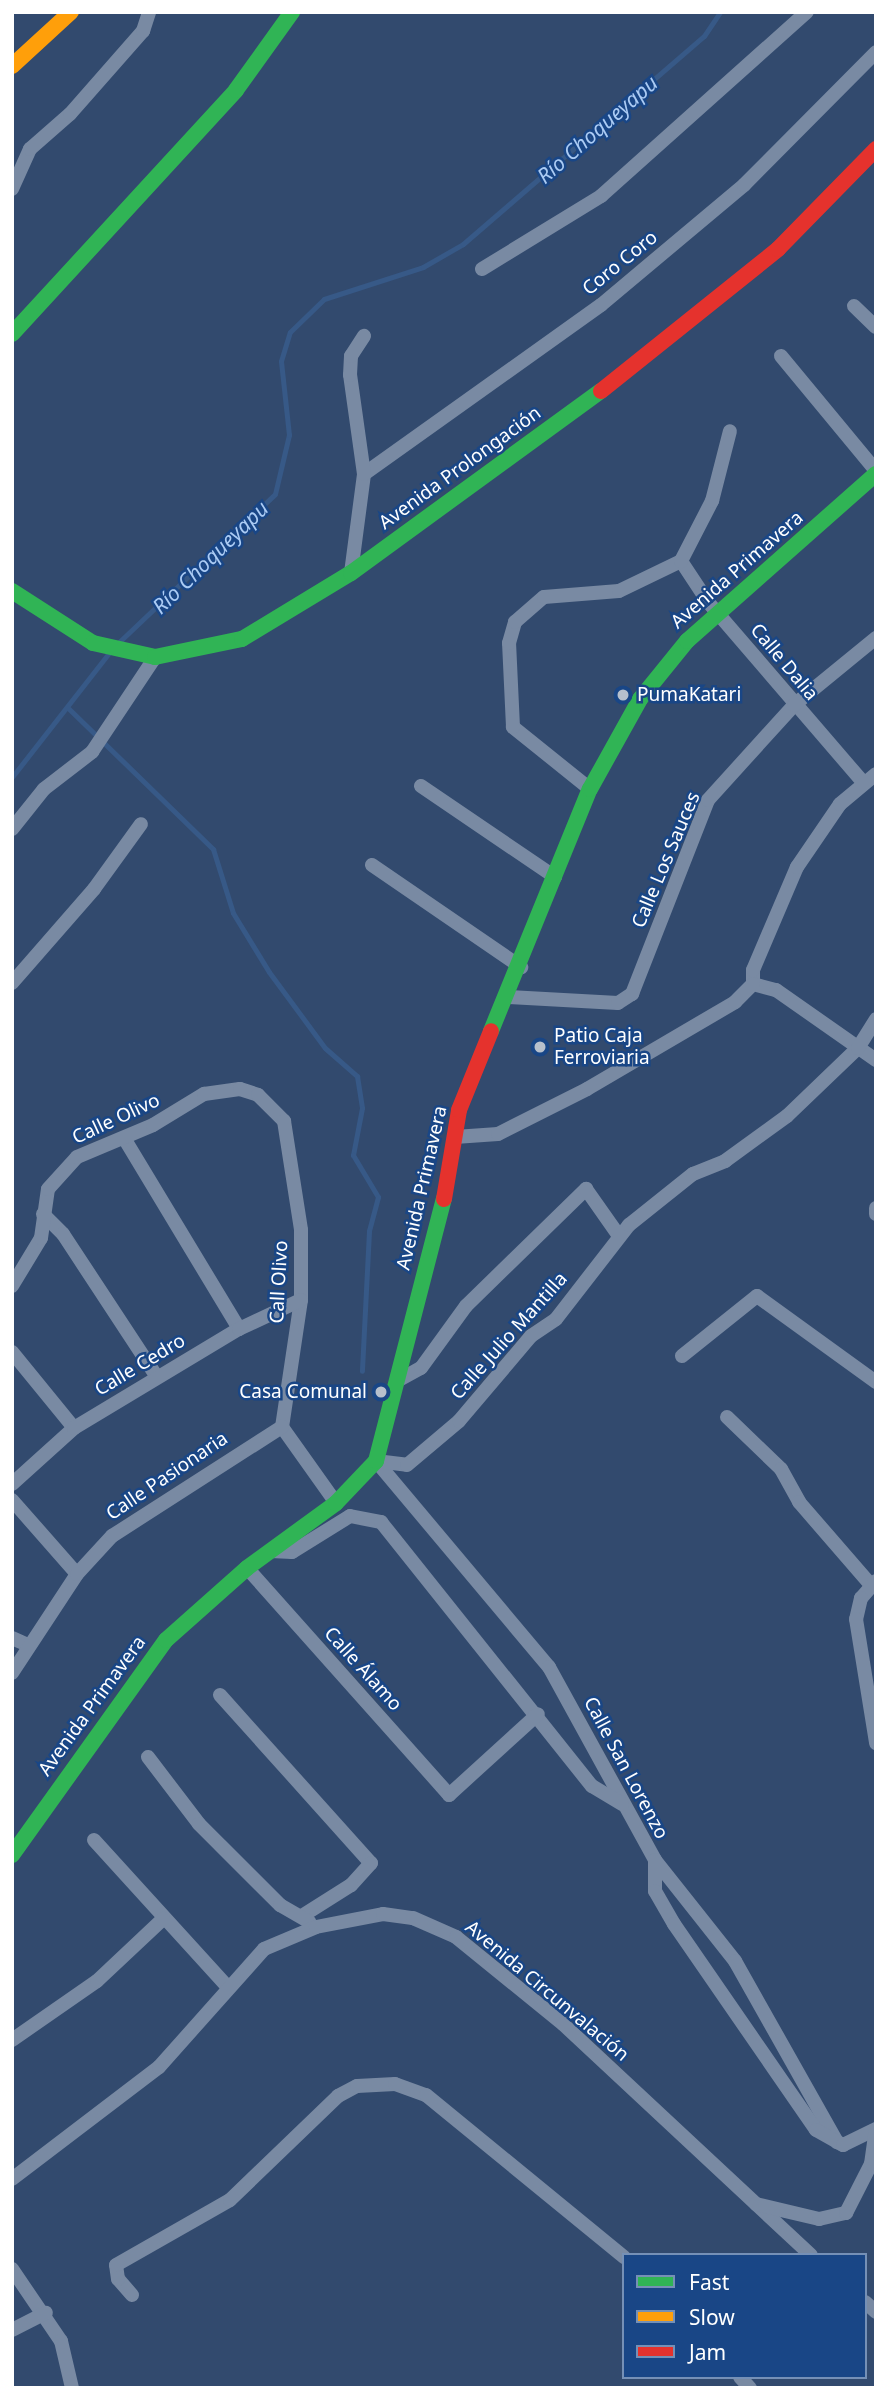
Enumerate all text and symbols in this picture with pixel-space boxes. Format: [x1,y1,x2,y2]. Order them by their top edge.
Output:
water label: Río Choqueyapu [532,70,662,188]
street label: Coro Coro [578,226,662,300]
street label: Avenida Prolongación [375,402,545,534]
water label: Río Choqueyapu [147,495,273,619]
street label: Avenida Primavera [666,506,808,634]
street label: Calle Dalia [745,619,823,705]
place label: PumaKatari [637,684,741,706]
marker: PumaKatari [615,687,631,703]
street label: Calle Los Sauces [627,789,705,931]
place label: Patio Caja Ferroviaria [554,1025,650,1069]
marker: Patio Caja Ferroviaria [532,1039,548,1055]
street label: Calle Olivo [69,1089,163,1149]
street label: Avenida Primavera [392,1104,452,1272]
street label: Call Olivo [265,1240,293,1324]
street label: Calle Julio Mantilla [446,1268,572,1404]
street label: Calle Cedro [91,1329,189,1401]
place label: Casa Comunal [239,1381,367,1403]
marker: Casa Comunal [373,1384,389,1400]
street label: Calle Pasionaria [102,1427,232,1525]
street label: Calle Álamo [319,1622,407,1716]
street label: Avenida Primavera [34,1632,150,1780]
street label: Calle San Lorenzo [579,1693,673,1843]
street label: Avenida Circunvalación [461,1916,633,2066]
legend [622,2253,867,2379]
text: Fast [689,2268,729,2296]
text: Slow [689,2303,735,2331]
text: Jam [689,2338,726,2366]

